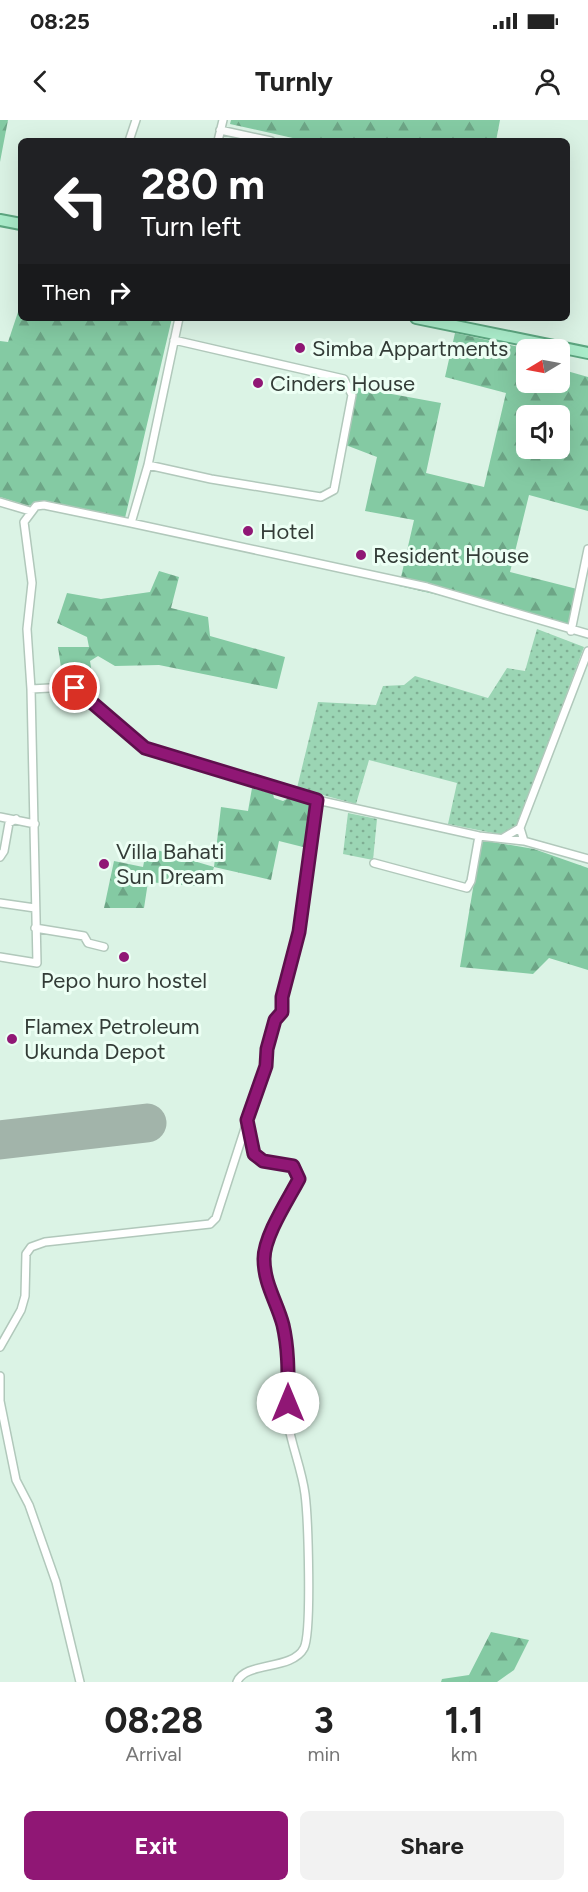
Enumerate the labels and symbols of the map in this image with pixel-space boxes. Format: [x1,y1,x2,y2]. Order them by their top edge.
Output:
place label: Simba Appartments [312,335,508,362]
north arrow [516,339,570,393]
marker: Simba Appartments [293,341,307,355]
place label: Cinders House [270,370,415,397]
marker: Cinders House [251,376,265,390]
place label: Hotel [260,518,314,545]
marker: Hotel [241,524,255,538]
place label: Resident House [373,542,529,569]
marker: Resident House [354,548,368,562]
pin [49,662,100,713]
place label: Villa Bahati Sun Dream [116,838,224,890]
marker: Villa Bahati Sun Dream [97,857,111,871]
marker: Pepo huro hostel [117,950,131,964]
place label: Pepo huro hostel [41,967,207,994]
place label: Flamex Petroleum Ukunda Depot [24,1013,199,1065]
marker: Flamex Petroleum Ukunda Depot [5,1032,19,1046]
position arrow [256,1371,320,1435]

